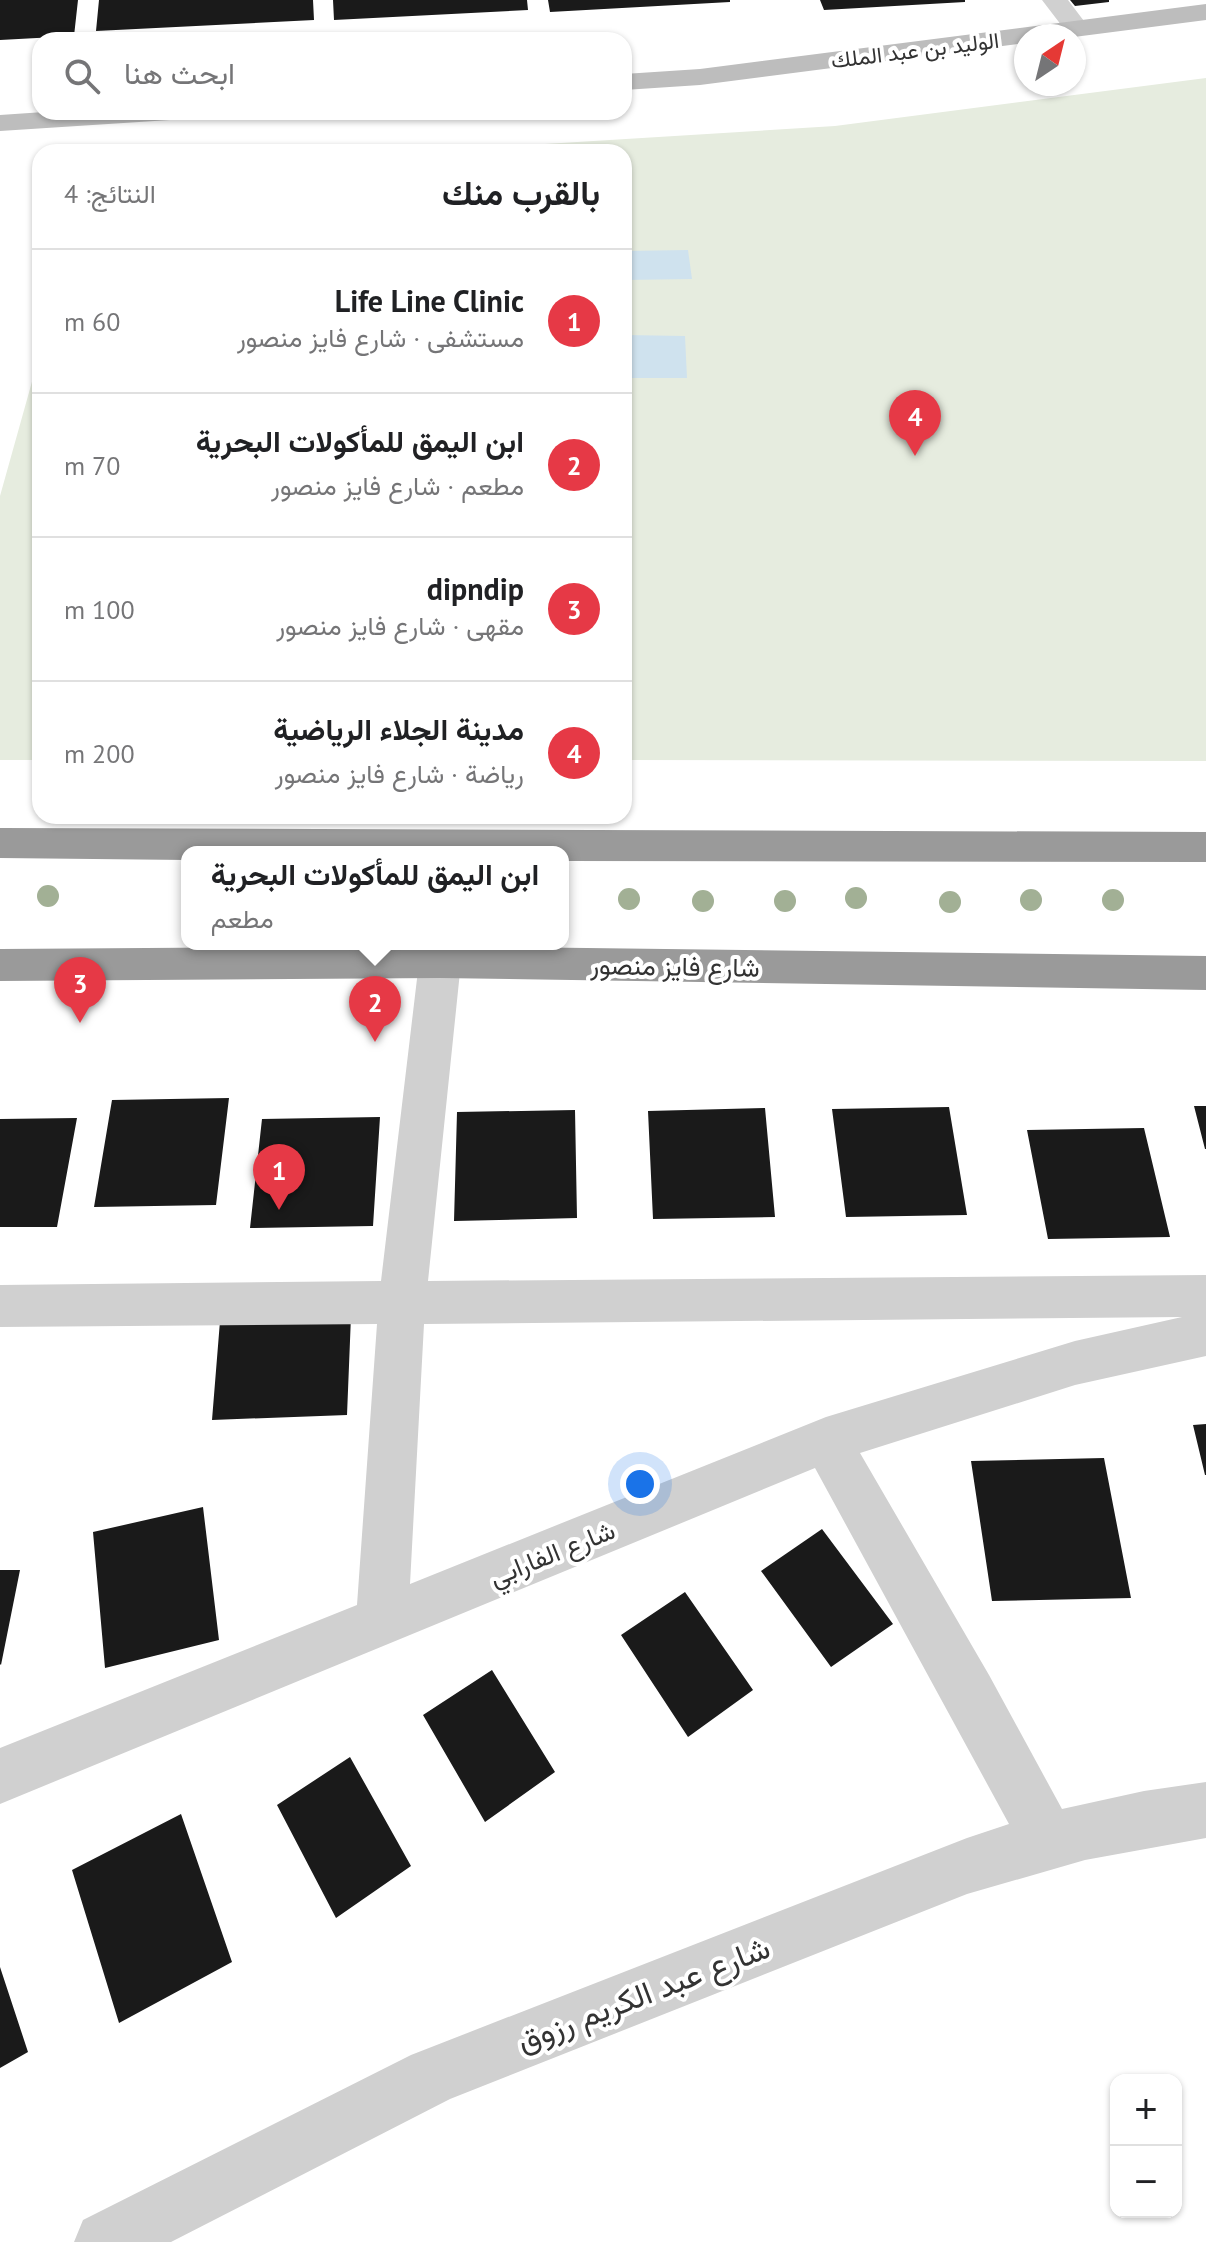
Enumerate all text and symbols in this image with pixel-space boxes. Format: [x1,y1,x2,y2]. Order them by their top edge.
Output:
north arrow [1014,24,1086,96]
street label: الوليد بن عبد الملك [829,26,1001,74]
search box [32,32,632,120]
text: ابحث هنا [124,53,235,92]
icon: search [60,54,104,98]
text: بالقرب منك [442,170,600,214]
text: النتائج: 4 [64,177,156,210]
text: Life Line Clinic [335,281,524,320]
text: 60 m [64,305,120,338]
text: 1 [567,305,581,338]
text: مستشفى · شارع فايز منصور [237,321,524,354]
pin: 4 [889,390,941,456]
text: ابن اليمق للمأكولات البحرية [196,421,524,460]
text: 70 m [64,449,120,482]
text: 2 [567,449,581,482]
text: مطعم · شارع فايز منصور [271,469,524,502]
text: dipndip [427,569,524,608]
text: 100 m [64,593,135,626]
text: 3 [567,593,581,626]
text: مقهى · شارع فايز منصور [276,609,524,642]
text: مدينة الجلاء الرياضية [273,709,524,748]
text: 200 m [64,737,135,770]
text: 4 [567,737,581,770]
text: رياضة · شارع فايز منصور [275,757,524,790]
popup [181,846,569,950]
text: ابن اليمق للمأكولات البحرية [211,854,539,893]
text: مطعم [211,902,274,935]
street label: شارع فايز منصور [589,948,760,986]
pin: 3 [54,957,106,1023]
pin: 2 [349,976,401,1042]
pin: 1 [253,1144,305,1210]
your location [620,1464,660,1504]
street label: شارع الفارابي [484,1513,622,1598]
street label: شارع عبد الكريم رزوق [511,1925,776,2062]
map controls [1110,2074,1182,2218]
button: + [1110,2074,1182,2146]
button: − [1110,2146,1182,2218]

